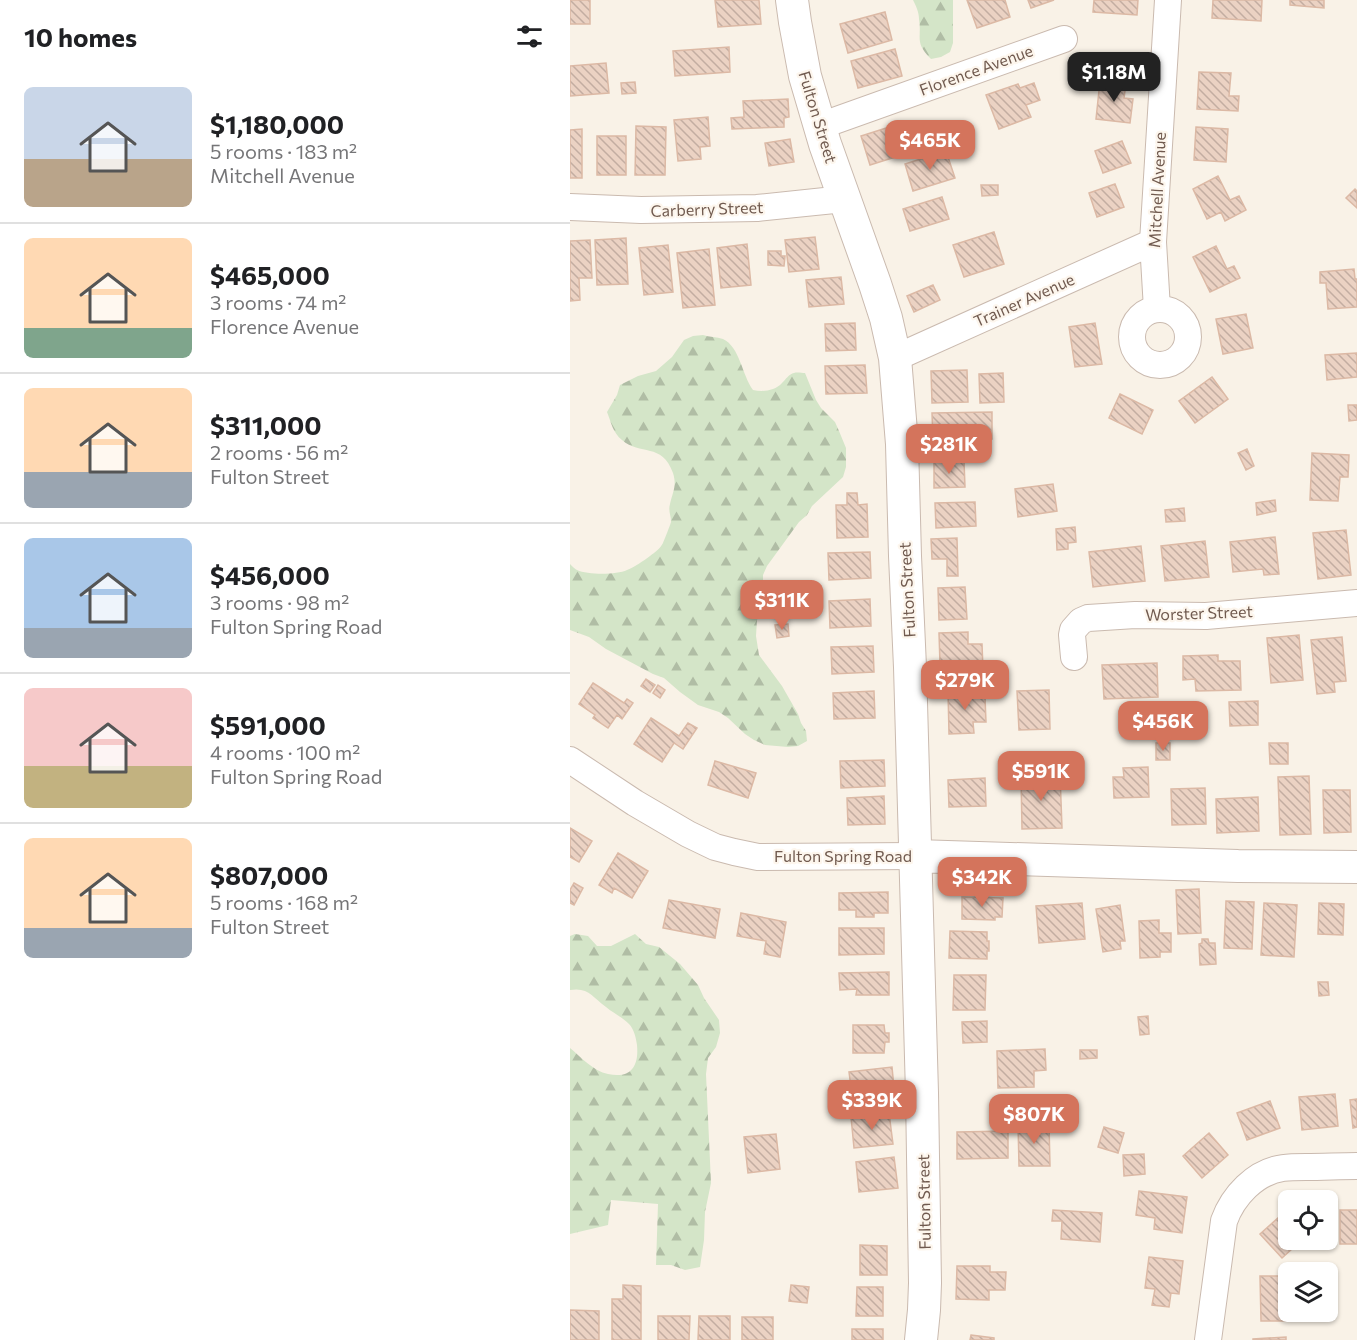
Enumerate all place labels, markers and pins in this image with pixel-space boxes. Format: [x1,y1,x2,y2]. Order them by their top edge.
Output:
pin: $1.18M [1065,52,1163,103]
pin: $465K [888,120,972,171]
pin: $281K [907,424,991,475]
pin: $311K [740,580,824,631]
pin: $279K [923,660,1007,711]
pin: $456K [1121,701,1205,752]
pin: $591K [999,751,1083,802]
pin: $342K [940,857,1024,908]
pin: $339K [830,1080,914,1131]
pin: $807K [992,1094,1076,1145]

